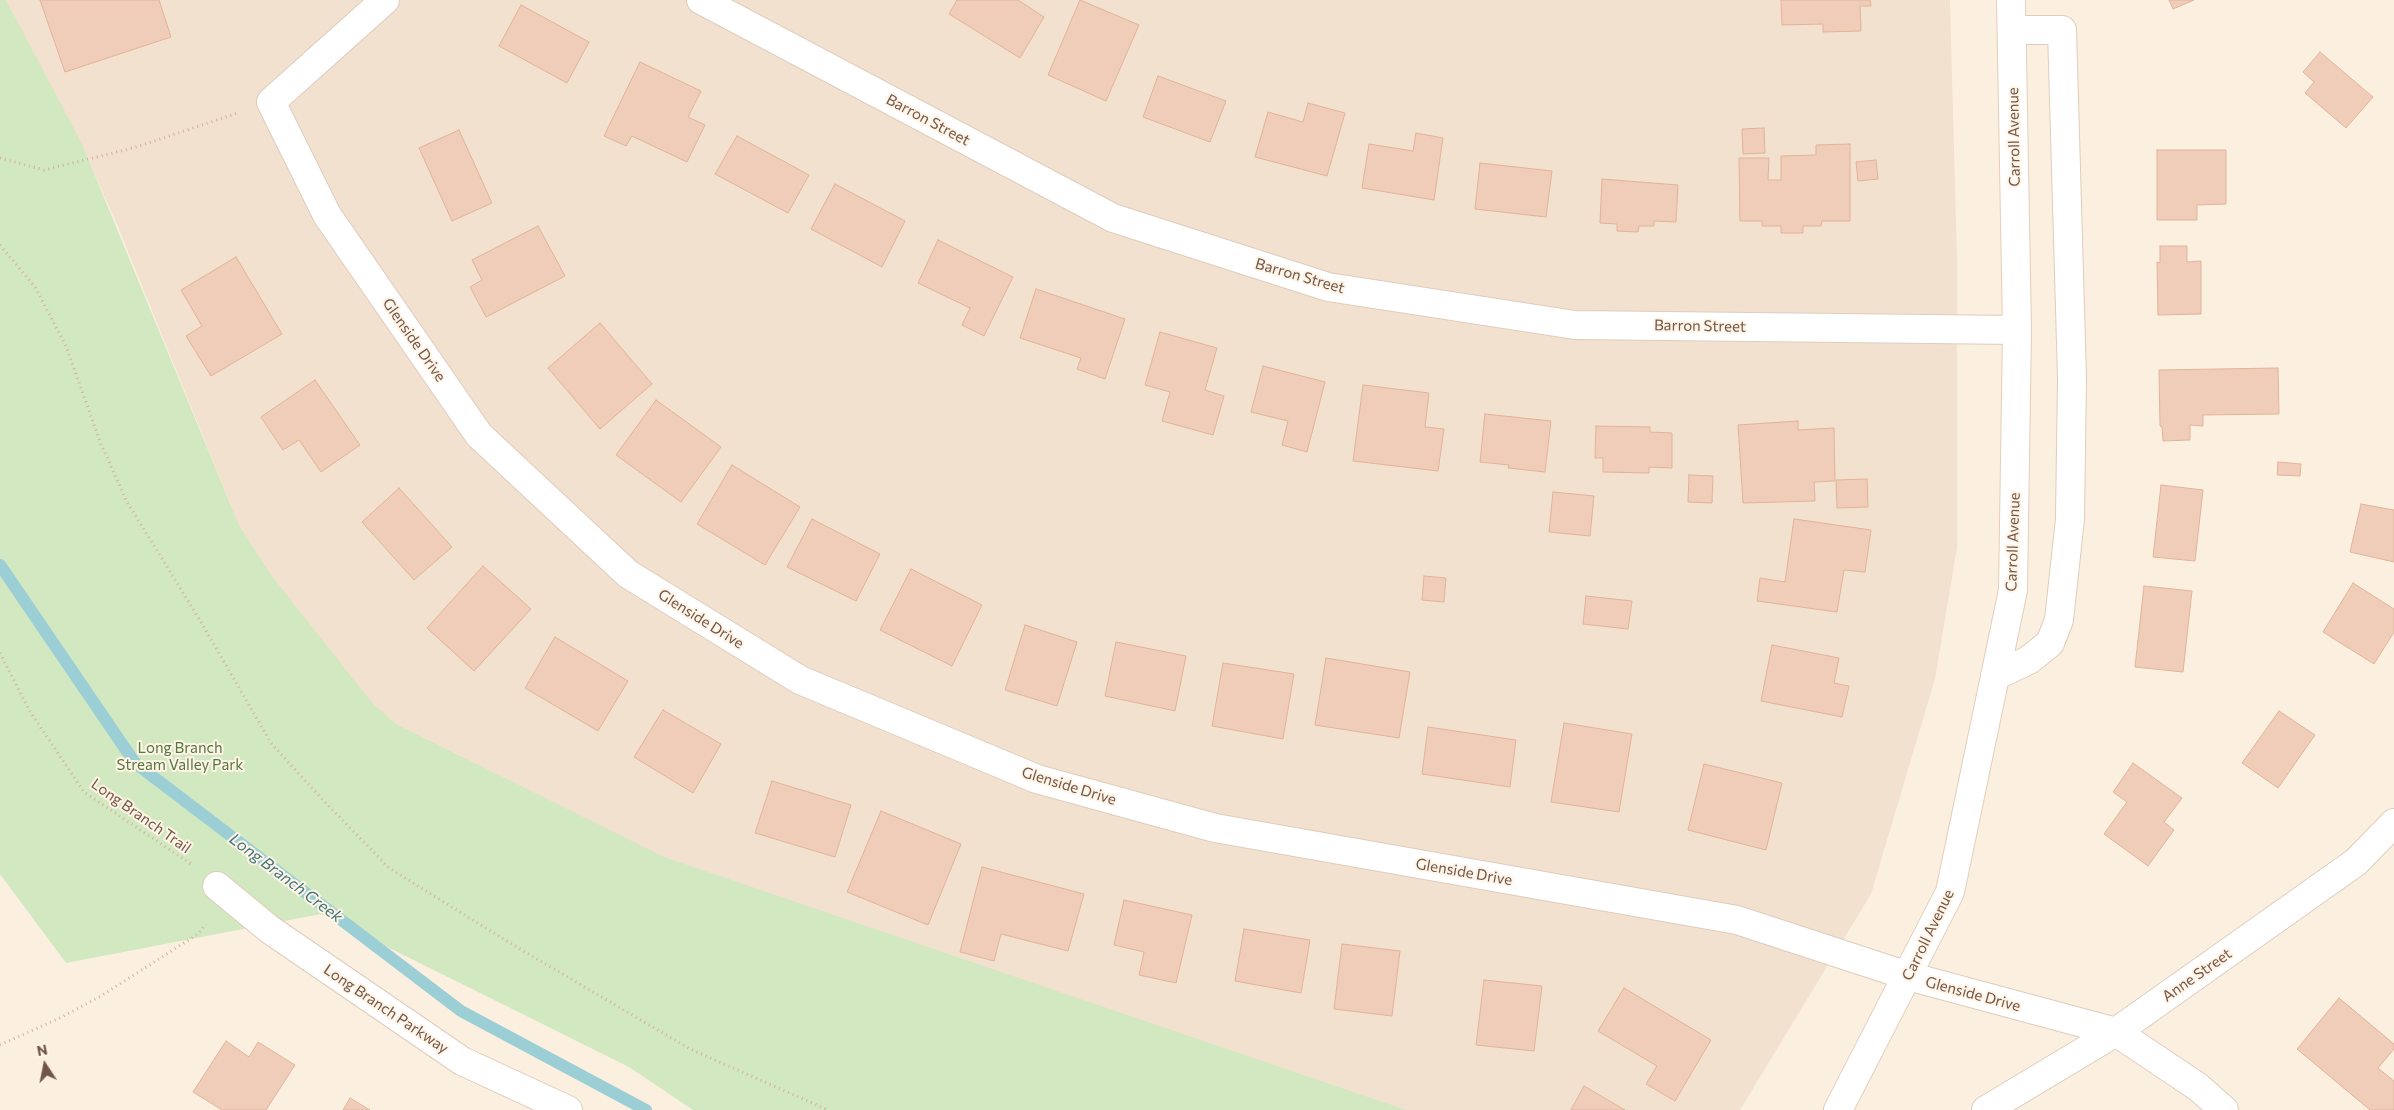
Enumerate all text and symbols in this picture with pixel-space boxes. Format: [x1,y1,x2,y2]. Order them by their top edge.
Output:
street label: Carroll Avenue [2004,87,2024,187]
street label: Barron Street [883,90,973,150]
street label: Barron Street [1253,255,1347,297]
street label: Glenside Drive [379,295,449,385]
street label: Barron Street [1654,316,1746,336]
street label: Carroll Avenue [2002,492,2024,592]
street label: Glenside Drive [655,585,747,653]
park label: Long Branch Stream Valley Park [117,739,243,774]
street label: Glenside Drive [1020,763,1118,809]
street label: Long Branch Trail [88,775,194,857]
water label: Long Branch Creek [226,829,346,927]
street label: Glenside Drive [1414,855,1514,889]
street label: Carroll Avenue [1898,886,1958,984]
street label: Anne Street [2159,944,2235,1006]
street label: Long Branch Parkway [320,961,452,1057]
street label: Glenside Drive [1923,973,2023,1015]
north arrow [20,1040,70,1090]
text: N [35,1040,49,1059]

